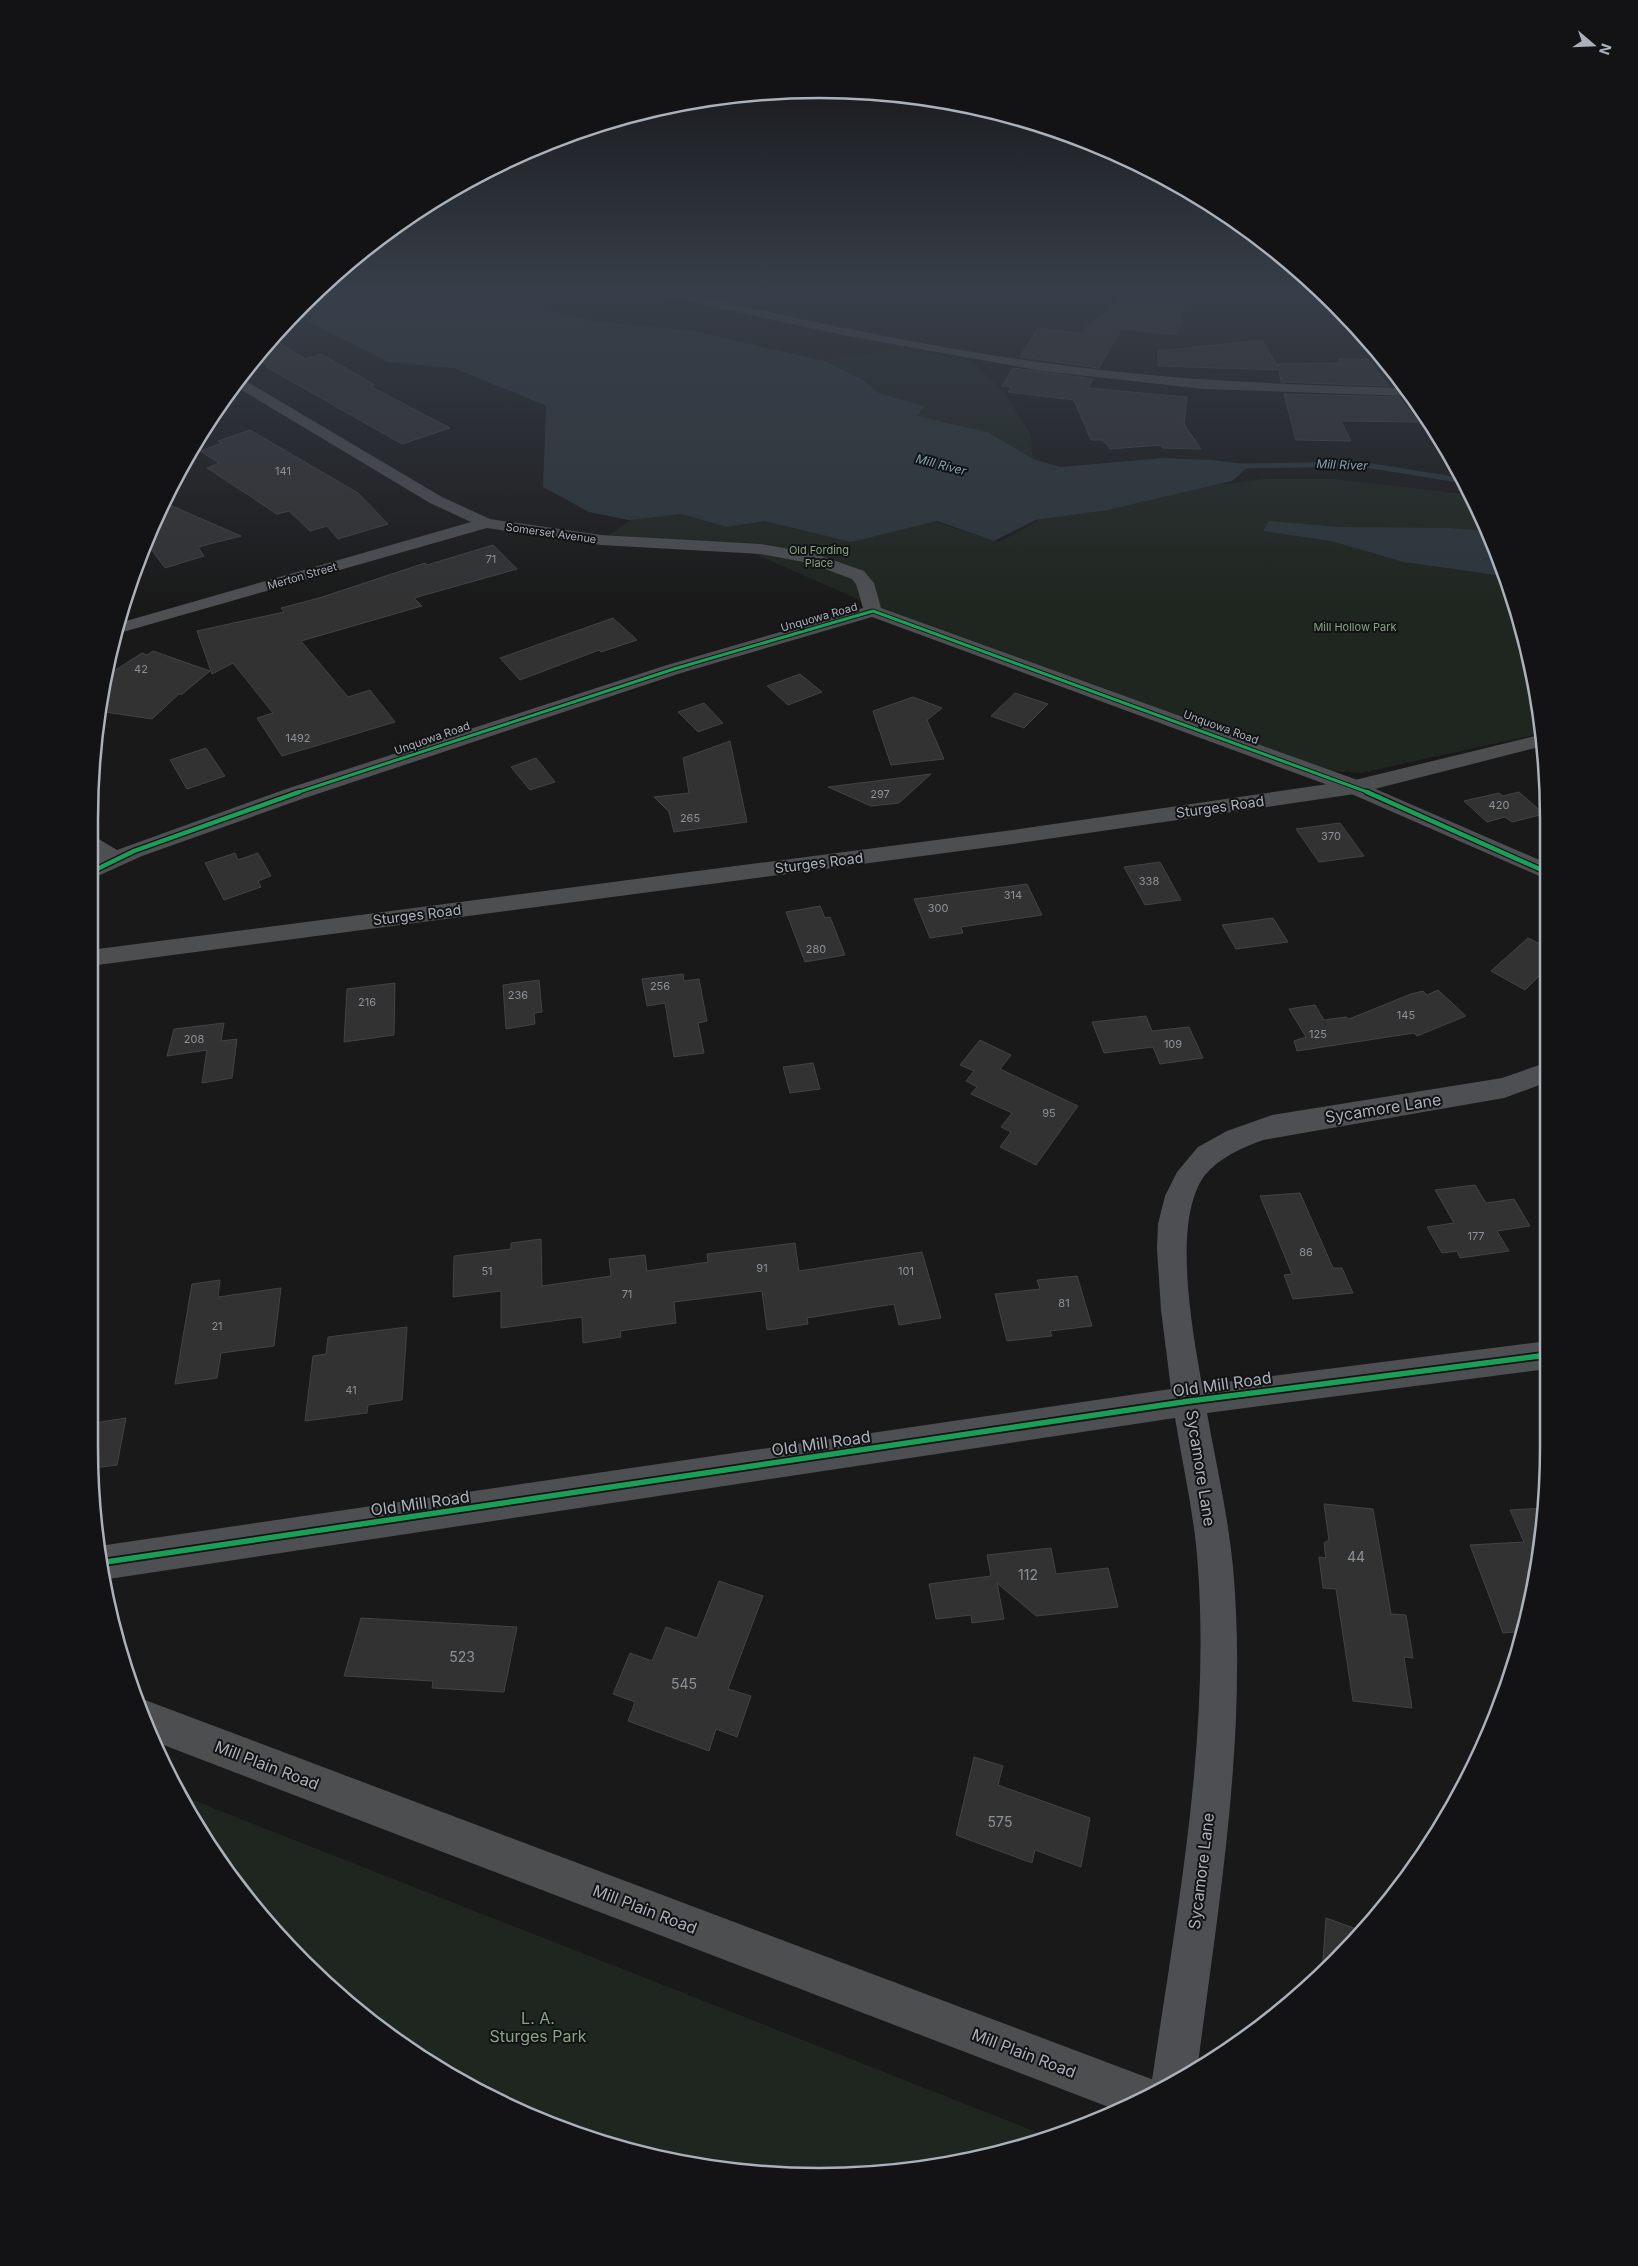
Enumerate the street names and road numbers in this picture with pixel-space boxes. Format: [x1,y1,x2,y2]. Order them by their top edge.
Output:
street label: Somerset Avenue [505,520,597,546]
street label: Merton Street [266,559,339,593]
street label: Unquowa Road [779,599,859,635]
street label: Unquowa Road [1181,707,1261,747]
street label: Unquowa Road [392,718,472,758]
street label: Sturges Road [1175,792,1265,821]
street label: Sturges Road [774,849,864,876]
street label: Sturges Road [372,901,462,928]
street label: Sycamore Lane [1324,1089,1442,1127]
street label: Old Mill Road [1171,1367,1273,1401]
street label: Sycamore Lane [1182,1409,1220,1527]
street label: Old Mill Road [770,1426,872,1460]
street label: Old Mill Road [369,1486,471,1520]
street label: Mill Plain Road [212,1736,322,1794]
street label: Sycamore Lane [1184,1812,1218,1930]
street label: Mill Plain Road [590,1880,700,1938]
street label: Mill Plain Road [969,2024,1079,2082]

